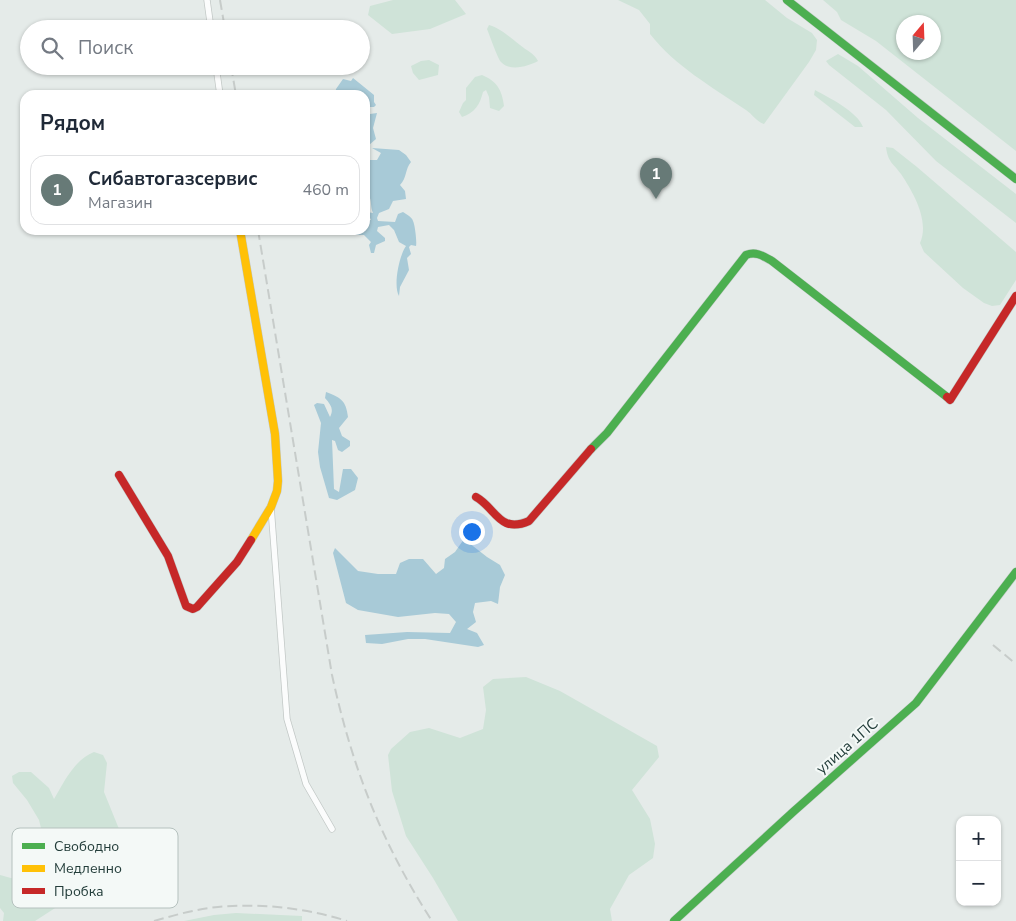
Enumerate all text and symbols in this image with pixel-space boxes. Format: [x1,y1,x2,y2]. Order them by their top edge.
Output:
north arrow [896,15,941,60]
search box [20,20,370,75]
icon: search [38,34,66,62]
text: Поиск [78,35,133,61]
text: Рядом [40,109,105,137]
pin: 1 [640,158,672,199]
text: Сибавтогазсервис [88,166,258,192]
text: 1 [52,179,62,201]
text: 460 m [302,179,349,201]
text: Магазин [88,192,153,214]
your location [459,519,485,545]
street label: улица 1ПС [812,713,882,779]
map controls [956,816,1001,906]
button: + [956,816,1001,861]
legend [12,828,178,908]
text: Свободно [54,837,119,856]
text: Медленно [54,859,122,878]
button: − [956,861,1001,906]
text: Пробка [54,882,104,901]

